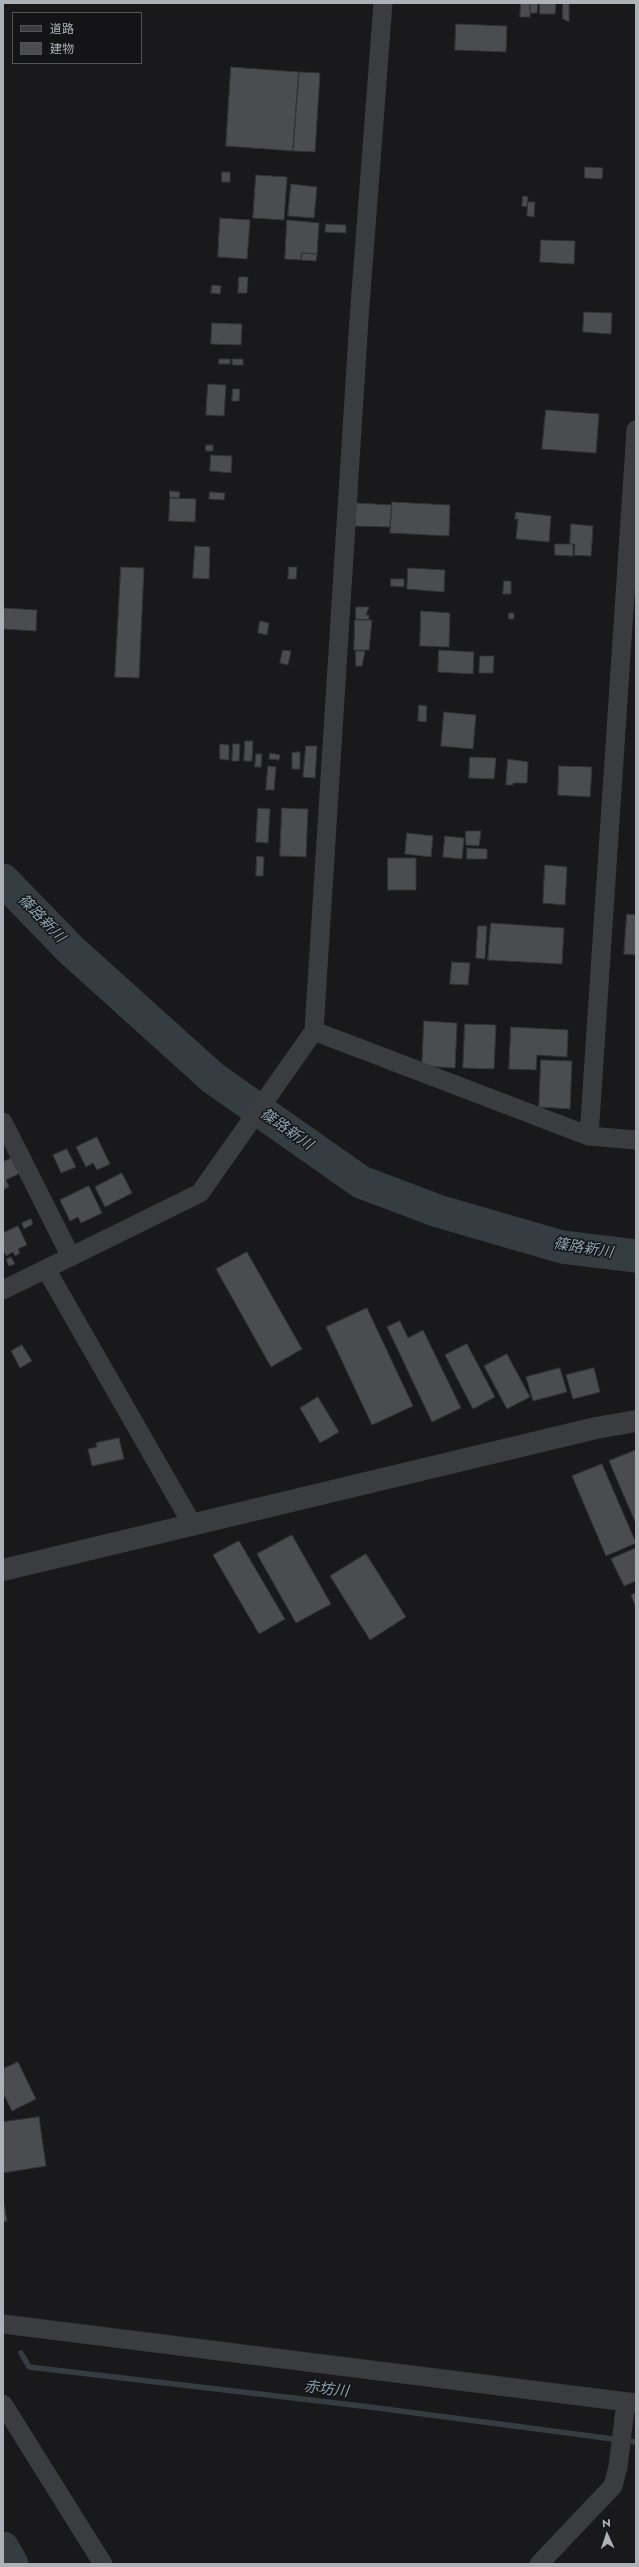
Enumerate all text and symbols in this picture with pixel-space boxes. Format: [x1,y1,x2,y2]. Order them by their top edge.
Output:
legend [12,12,142,64]
text: 道路 [50,20,74,38]
text: 建物 [50,40,74,58]
water label: 篠路新川 [14,891,68,947]
water label: 篠路新川 [256,1105,316,1155]
water label: 篠路新川 [552,1235,614,1263]
water label: 赤坊川 [303,2378,349,2402]
north arrow [587,2515,627,2555]
text: N [602,2515,611,2531]

